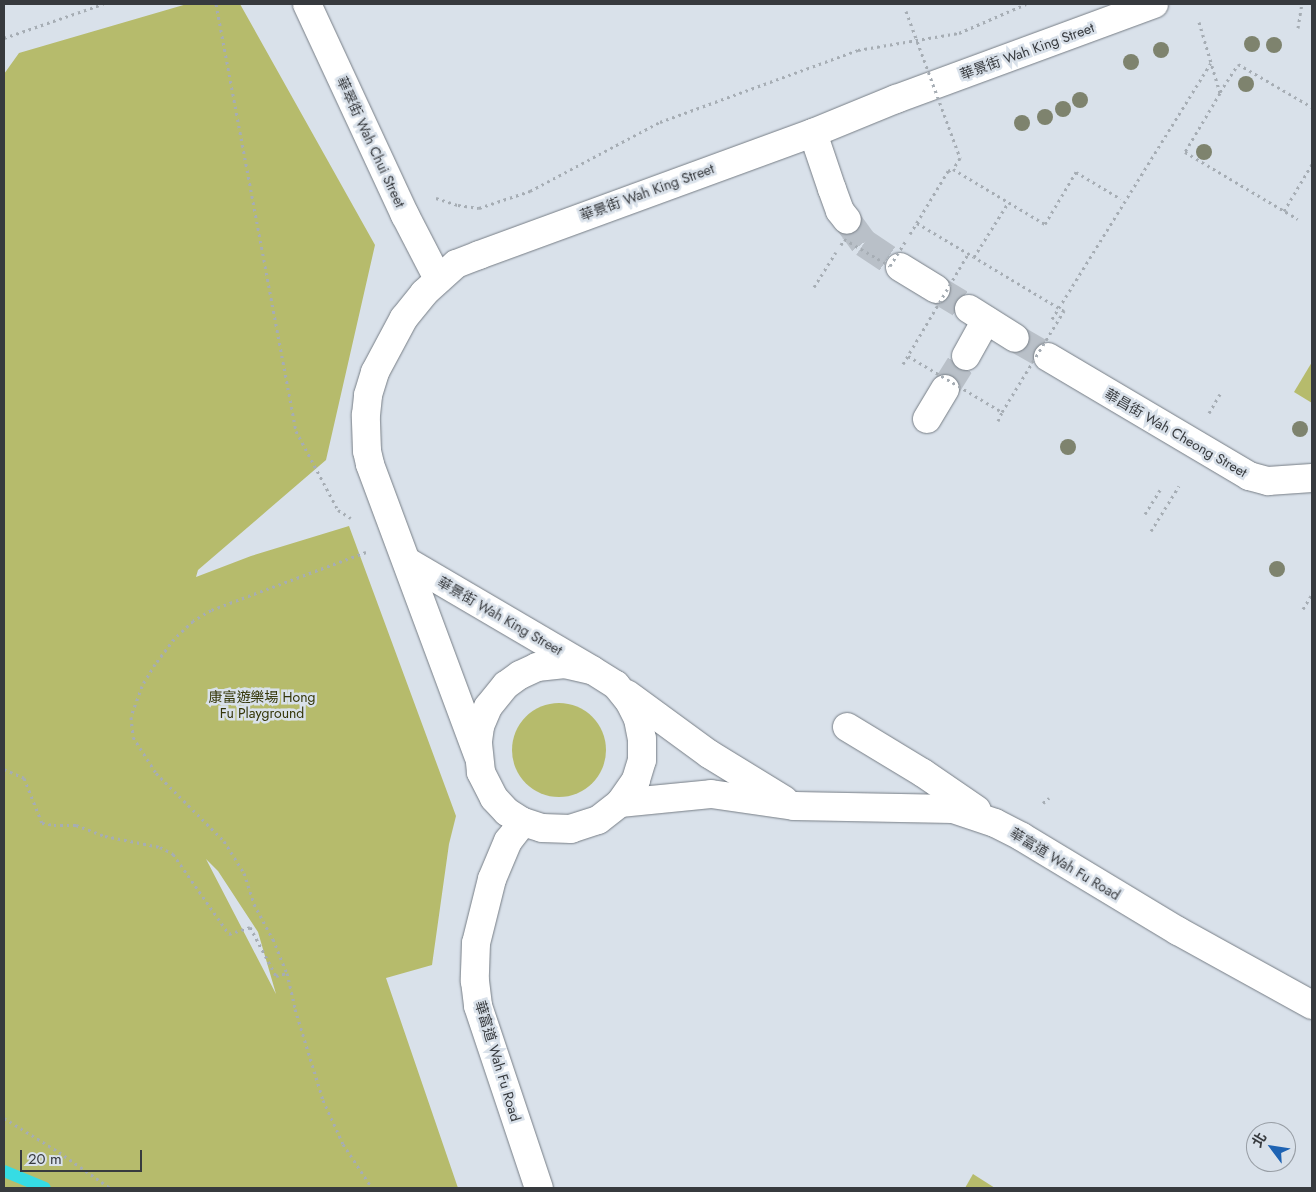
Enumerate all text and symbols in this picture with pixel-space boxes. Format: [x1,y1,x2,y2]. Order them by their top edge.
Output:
street label: 華景街 Wah King Street [958,19,1096,83]
street label: 華翠街 Wah Chui Street [333,74,409,210]
street label: 華景街 Wah King Street [578,160,716,224]
street label: 華昌街 Wah Cheong Street [1102,385,1250,481]
street label: 華景街 Wah King Street [435,573,565,659]
park label: 康富遊樂場 Hong Fu Playground [208,689,316,722]
street label: 華富道 Wah Fu Road [1007,825,1123,903]
street label: 華富道 Wah Fu Road [472,999,524,1123]
north arrow [1246,1122,1296,1172]
text: 北 [1247,1129,1271,1151]
scale bar [22,1140,145,1172]
text: 20 m [28,1148,62,1170]

